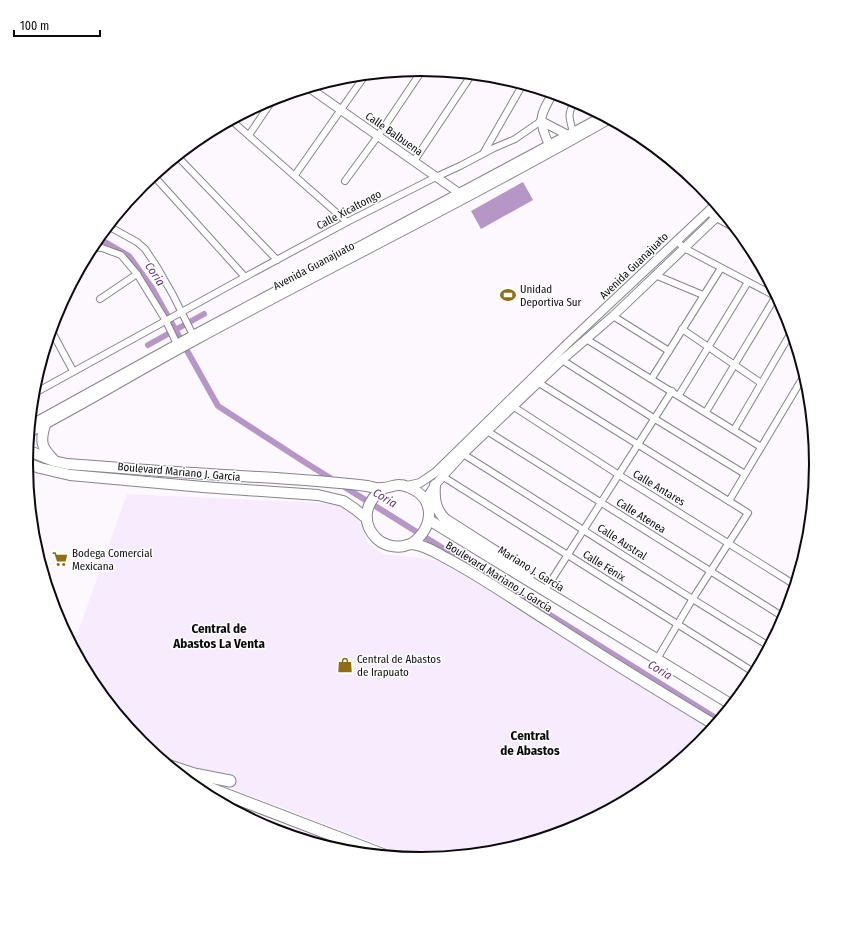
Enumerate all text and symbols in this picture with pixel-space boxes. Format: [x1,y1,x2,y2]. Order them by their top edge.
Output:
scale bar [14,12,100,38]
text: 100 m [20,19,49,33]
street label: Calle Balbuena [363,109,425,159]
street label: Calle Xicaltongo [314,187,384,232]
street label: Avenida Guanajuato [597,230,671,302]
street label: Avenida Guanajuato [271,239,357,293]
water label: Coria [142,260,168,288]
place label: Unidad Deportiva Sur [520,283,582,309]
sports icon: Unidad Deportiva Sur [499,286,517,304]
street label: Boulevard Mariano J. García [117,460,241,484]
street label: Calle Antares [630,467,688,509]
water label: Coria [370,485,400,511]
street label: Calle Atenea [614,496,668,536]
street label: Calle Austral [595,521,649,563]
street label: Boulevard Mariano J. García [443,539,555,615]
street label: Mariano J. García [496,544,566,594]
place label: Bodega Comercial Mexicana [72,547,152,573]
street label: Calle Fénix [580,548,628,584]
supermarket icon: Bodega Comercial Mexicana [51,550,69,568]
district label: Central de Abastos La Venta [172,621,265,651]
place label: Central de Abastos de Irapuato [357,653,441,679]
shop icon: Central de Abastos de Irapuato [336,656,354,674]
water label: Coria [645,657,675,683]
district label: Central de Abastos [500,728,560,758]

